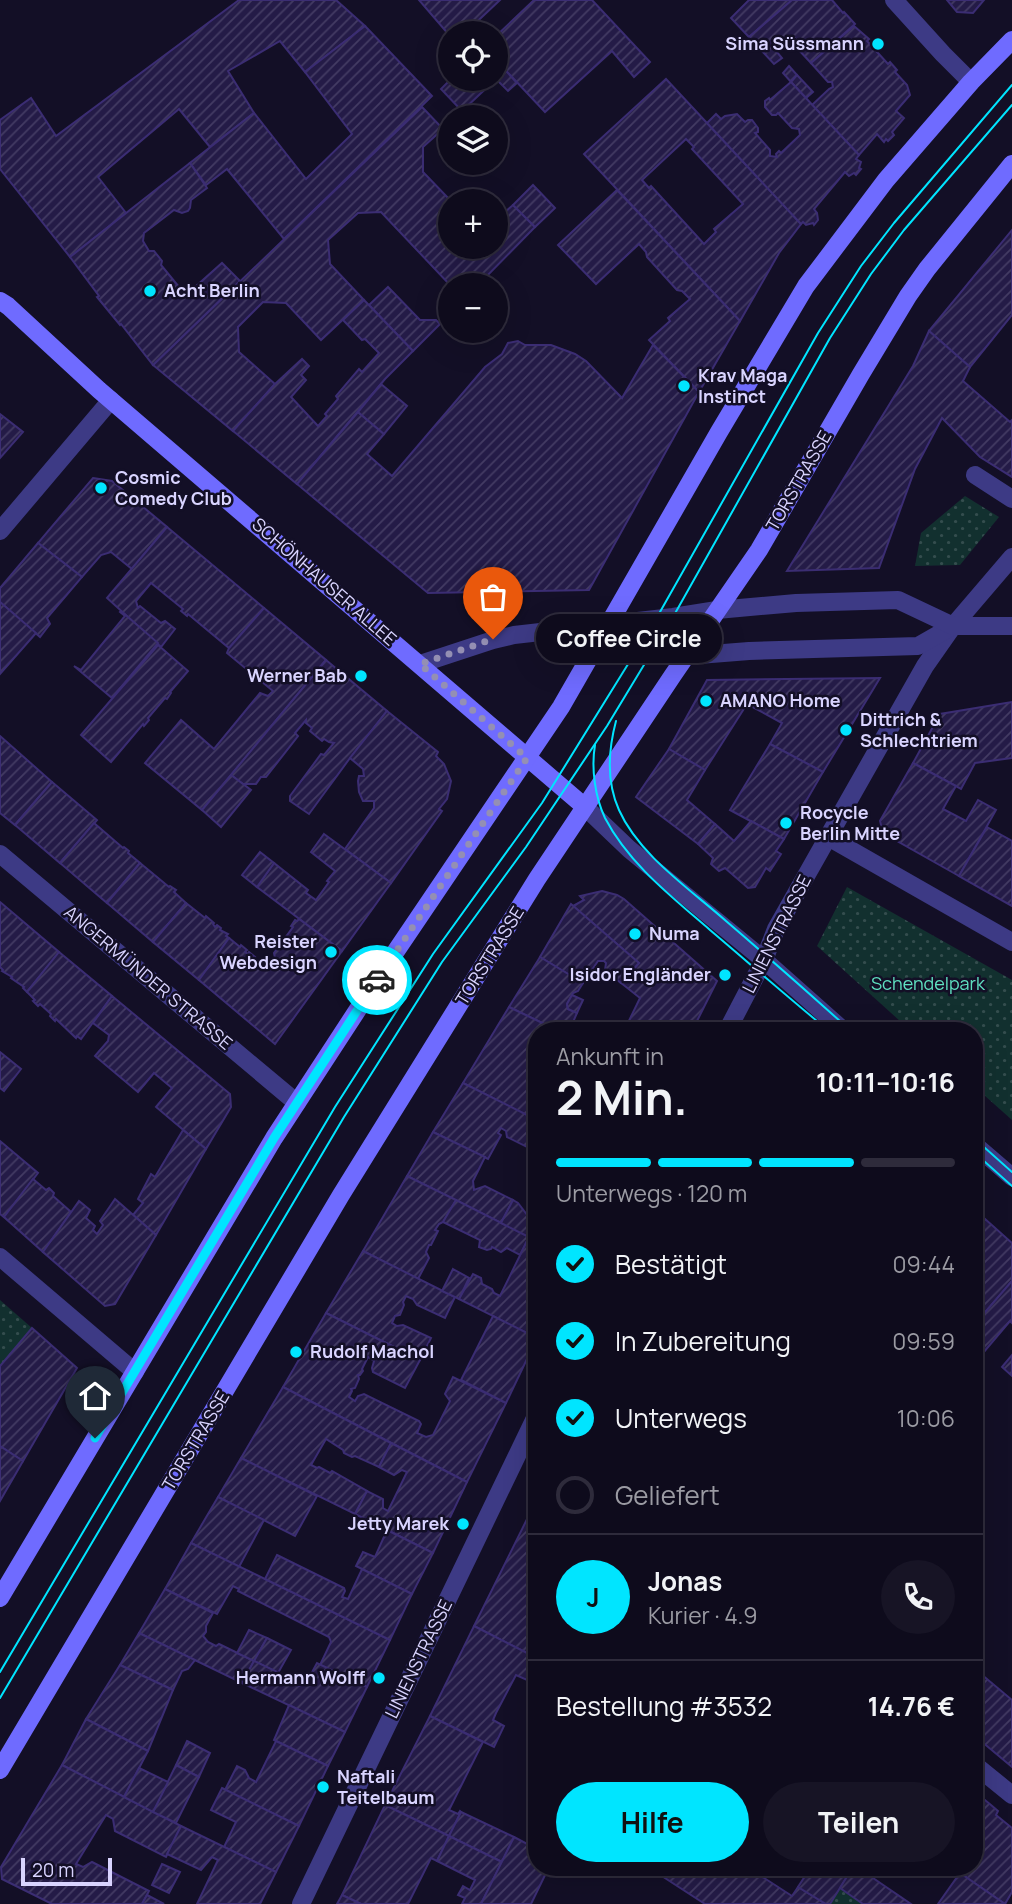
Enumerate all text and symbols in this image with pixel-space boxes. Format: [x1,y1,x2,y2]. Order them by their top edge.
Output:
map controls [438,21,508,343]
button: locate [438,21,508,91]
place label: Sima Süssmann [725,31,864,55]
marker: Sima Süssmann [870,36,886,52]
button: layers [438,105,508,175]
button: + [438,189,508,259]
button: − [438,273,508,343]
place label: Acht Berlin [164,278,260,302]
marker: Acht Berlin [142,283,158,299]
place label: Krav Maga Instinct [698,363,787,408]
marker: Krav Maga Instinct [676,378,692,394]
street label: TORSTRASSE [760,426,837,535]
place label: Cosmic Comedy Club [115,465,232,510]
marker: Cosmic Comedy Club [93,480,109,496]
street label: SCHÖNHAUSER ALLEE [247,512,402,651]
pin [463,567,523,639]
icon: bag [474,578,512,616]
callout: Coffee Circle [535,614,720,664]
text: Coffee Circle [556,622,702,654]
place label: Werner Bab [247,663,347,687]
marker: Werner Bab [353,668,369,684]
place label: AMANO Home [720,688,841,712]
marker: AMANO Home [698,693,714,709]
place label: Dittrich & Schlechtriem [860,707,978,752]
marker: Dittrich & Schlechtriem [838,722,854,738]
place label: Rocycle Berlin Mitte [800,800,900,845]
marker: Rocycle Berlin Mitte [778,815,794,831]
street label: LINIENSTRASSE [736,870,816,997]
street label: ANGERMÜNDER STRASSE [60,900,238,1055]
street label: TORSTRASSE [449,902,529,1009]
place label: Numa [649,921,700,945]
marker: Numa [627,926,643,942]
place label: Reister Webdesign [220,929,317,974]
marker: Reister Webdesign [323,944,339,960]
courier [342,945,412,1015]
icon: car [358,961,396,999]
place label: Isidor Engländer [570,962,711,986]
marker: Isidor Engländer [717,967,733,983]
park label: Schendelpark [871,971,986,995]
text: Ankunft in [556,1040,664,1072]
text: 10:11–10:16 [816,1064,955,1100]
text: 2 Min. [556,1066,688,1129]
text: Unterwegs · 120 m [556,1177,747,1209]
icon: check [556,1245,594,1283]
text: Bestätigt [615,1246,727,1282]
text: 09:44 [892,1248,955,1280]
icon: check [556,1322,594,1360]
text: In Zubereitung [615,1323,791,1359]
text: 09:59 [892,1325,955,1357]
place label: Rudolf Machol [310,1339,434,1363]
marker: Rudolf Machol [288,1344,304,1360]
pin [65,1366,125,1438]
icon: home [76,1377,114,1415]
street label: TORSTRASSE [156,1386,234,1495]
icon: check [556,1399,594,1437]
text: Unterwegs [615,1400,747,1436]
text: 10:06 [897,1402,955,1434]
text: Geliefert [615,1477,720,1513]
place label: Jetty Marek [348,1511,450,1535]
marker: Jetty Marek [455,1516,471,1532]
button: phone [881,1560,955,1634]
text: Jonas [648,1563,722,1599]
text: J [586,1579,600,1615]
street label: LINIENSTRASSE [379,1595,457,1722]
text: Kurier · 4.9 [648,1599,758,1631]
place label: Hermann Wolff [236,1665,365,1689]
marker: Hermann Wolff [371,1670,387,1686]
text: Bestellung #3532 [556,1688,772,1724]
text: 14.76 € [867,1688,955,1724]
place label: Naftali Teitelbaum [337,1764,434,1809]
marker: Naftali Teitelbaum [315,1779,331,1795]
button: Hilfe [556,1782,749,1862]
button: Teilen [763,1782,955,1862]
scale bar [21,1855,112,1887]
text: 20 m [32,1857,74,1883]

